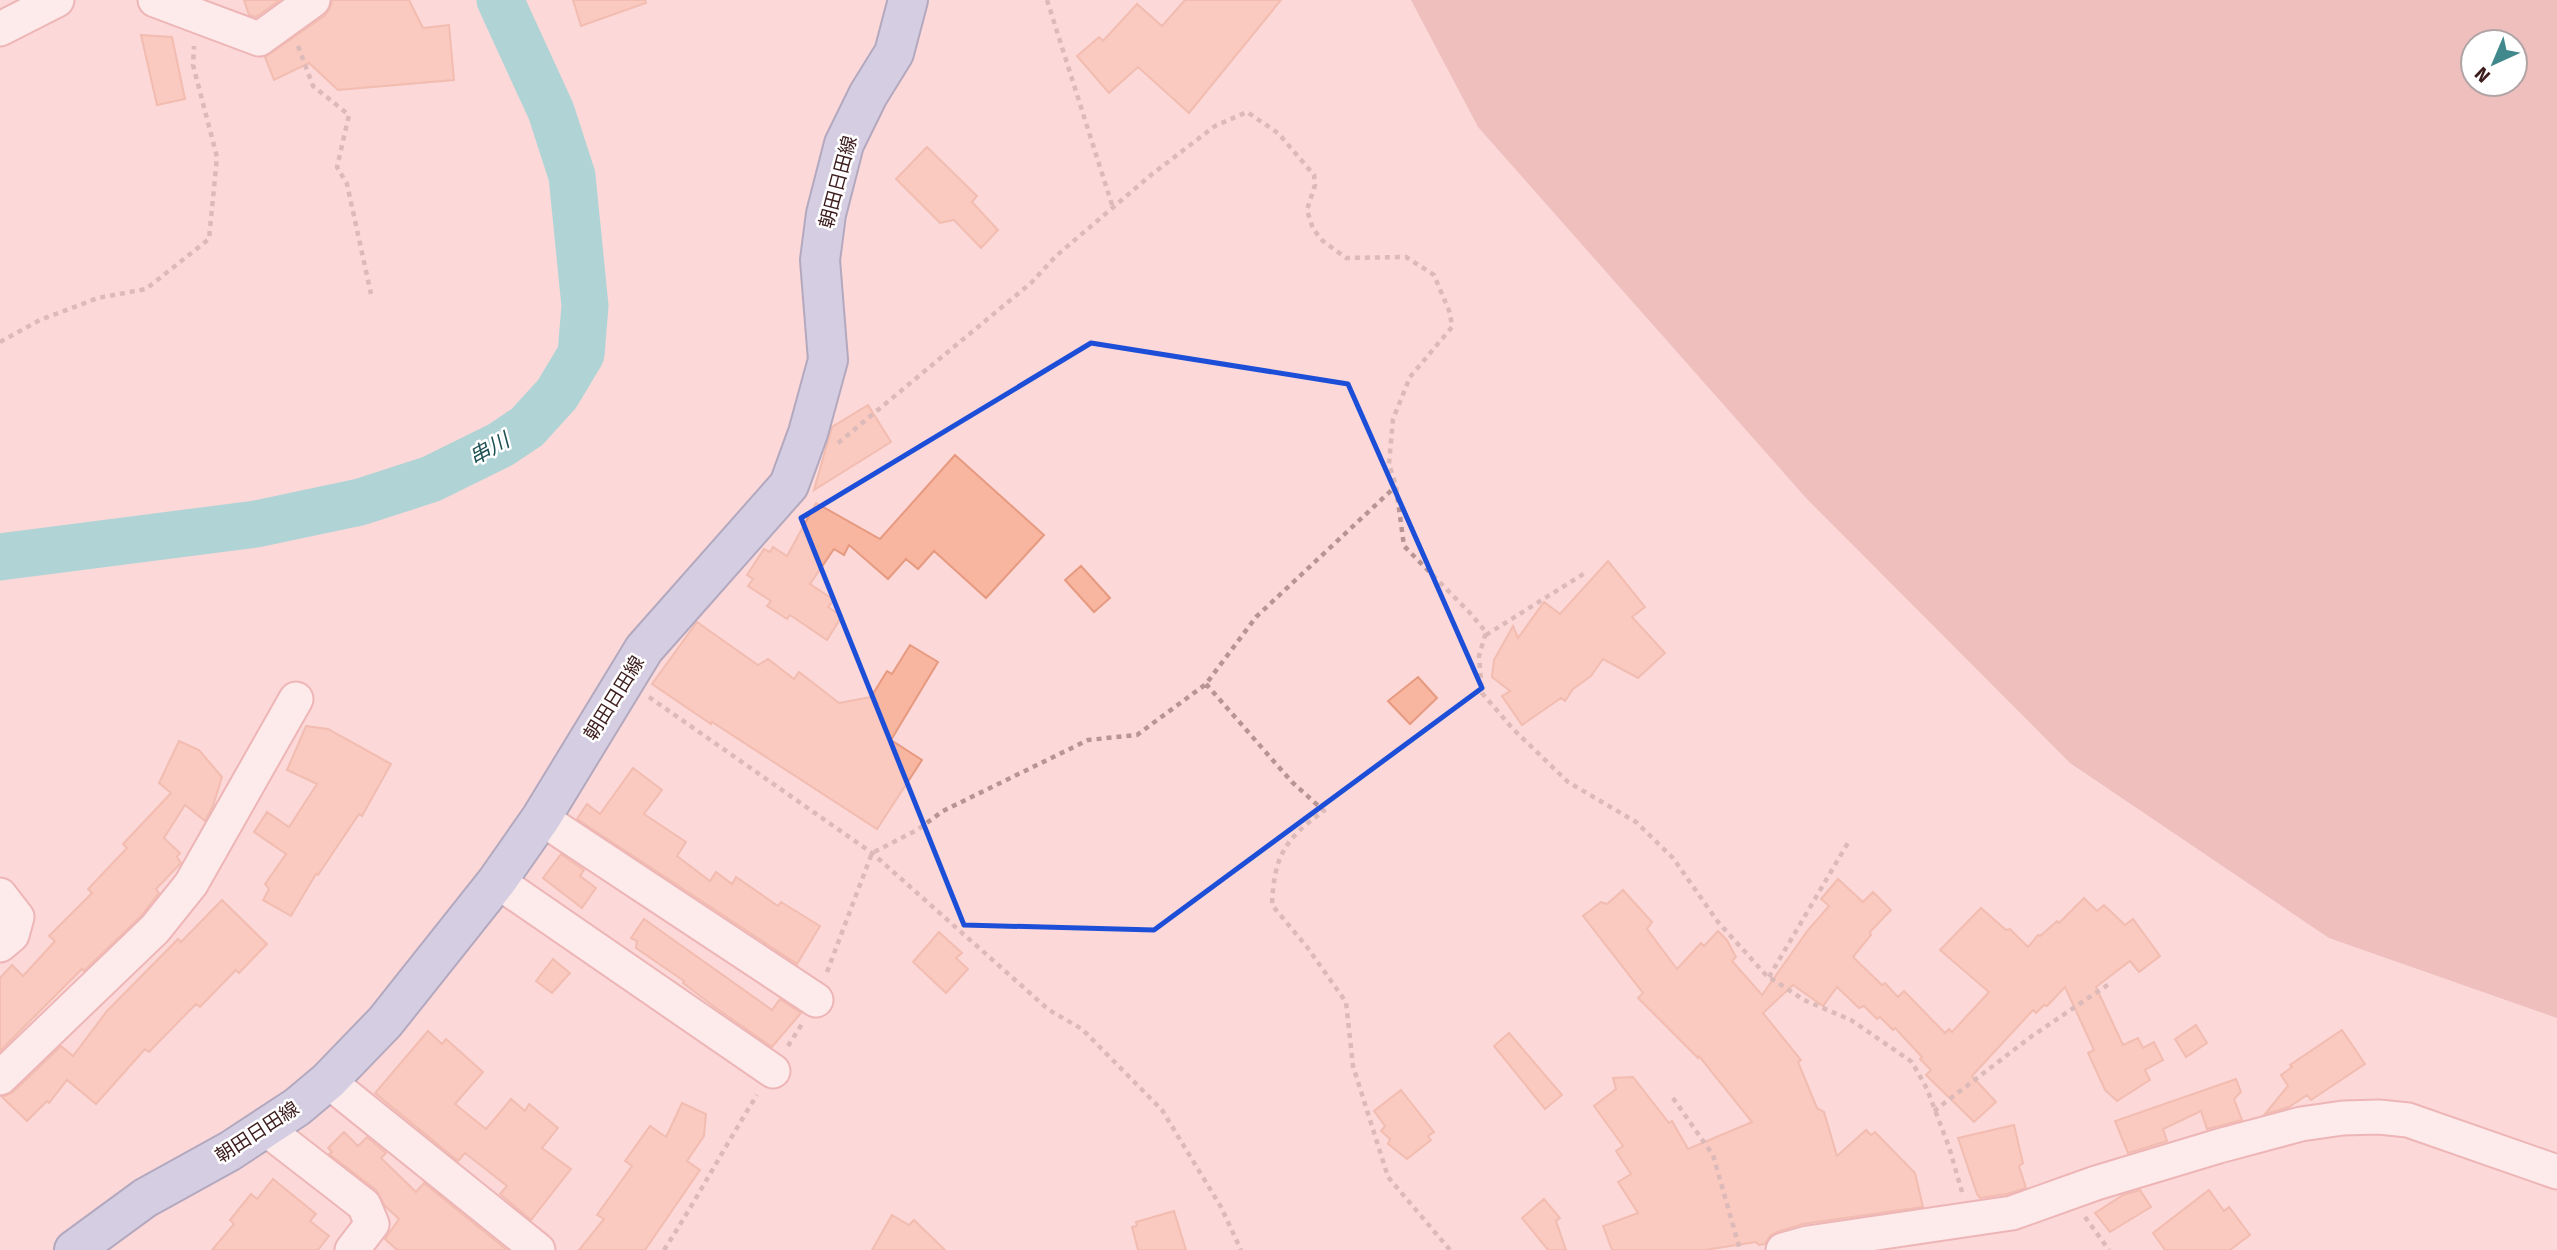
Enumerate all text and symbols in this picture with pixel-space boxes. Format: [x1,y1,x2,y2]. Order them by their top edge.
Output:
north arrow [2459,28,2529,98]
text: N [2470,62,2495,88]
street label: 朝田日田線 [815,133,861,231]
water label: 串川 [464,426,515,471]
street label: 朝田日田線 [579,652,649,744]
street label: 朝田日田線 [211,1096,303,1168]

